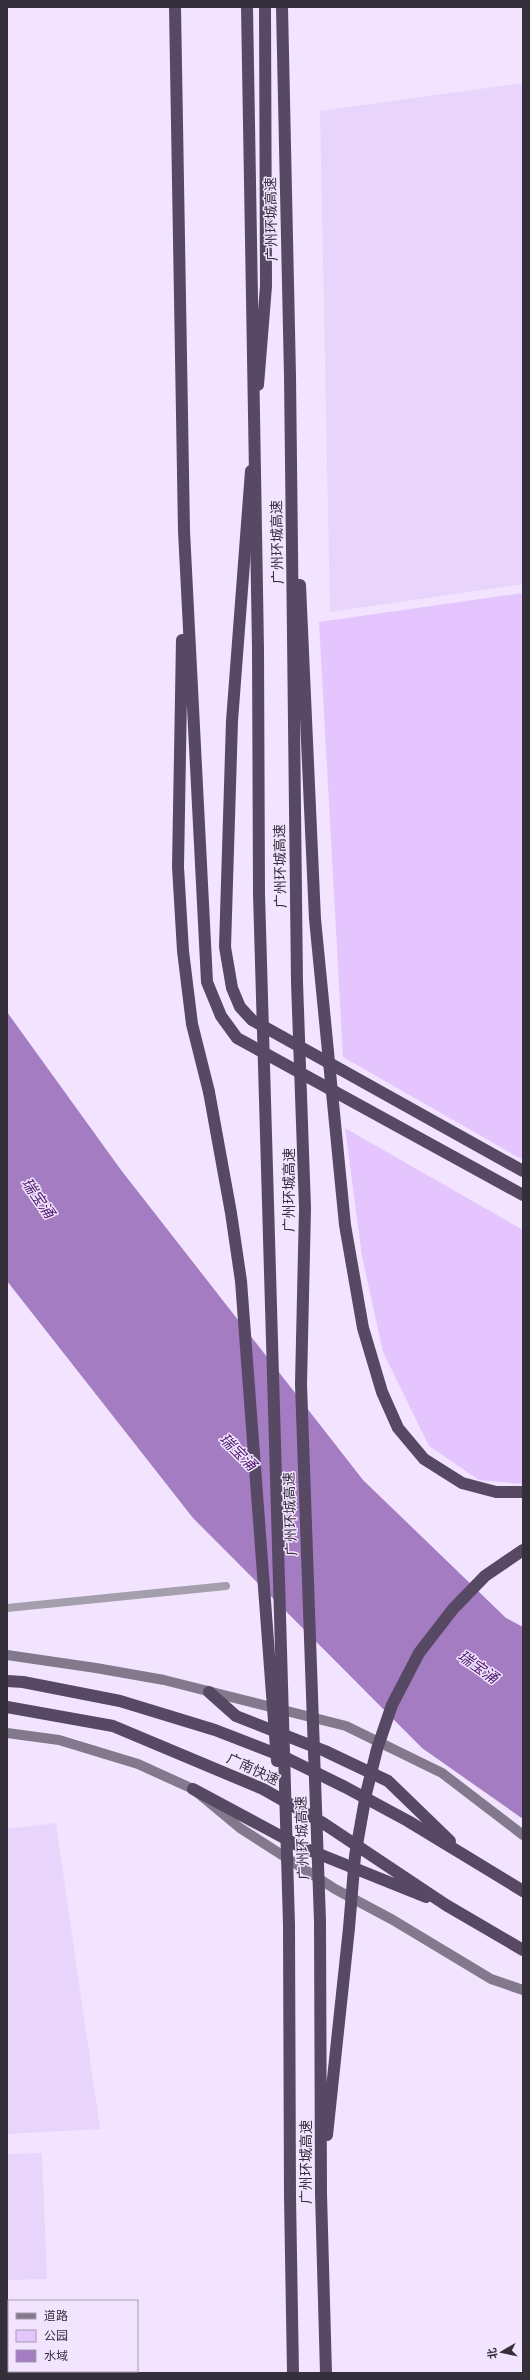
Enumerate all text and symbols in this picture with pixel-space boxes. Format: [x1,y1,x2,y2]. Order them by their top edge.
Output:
street label: 广州环城高速 [261,177,281,261]
street label: 广州环城高速 [267,500,287,584]
street label: 广州环城高速 [270,824,290,908]
street label: 广州环城高速 [280,1148,298,1232]
water label: 瑞宝涌 [18,1174,60,1223]
water label: 瑞宝涌 [216,1429,262,1476]
street label: 广州环城高速 [280,1472,300,1556]
water label: 瑞宝涌 [454,1646,504,1688]
street label: 广南快速 [224,1749,282,1789]
street label: 广州环城高速 [292,1796,312,1880]
street label: 广州环城高速 [297,2120,315,2204]
legend [8,2300,138,2372]
text: 道路 [44,2308,68,2324]
text: 公园 [44,2328,68,2344]
north arrow [482,2332,522,2372]
text: 北 [484,2347,500,2360]
text: 水域 [44,2348,68,2364]

